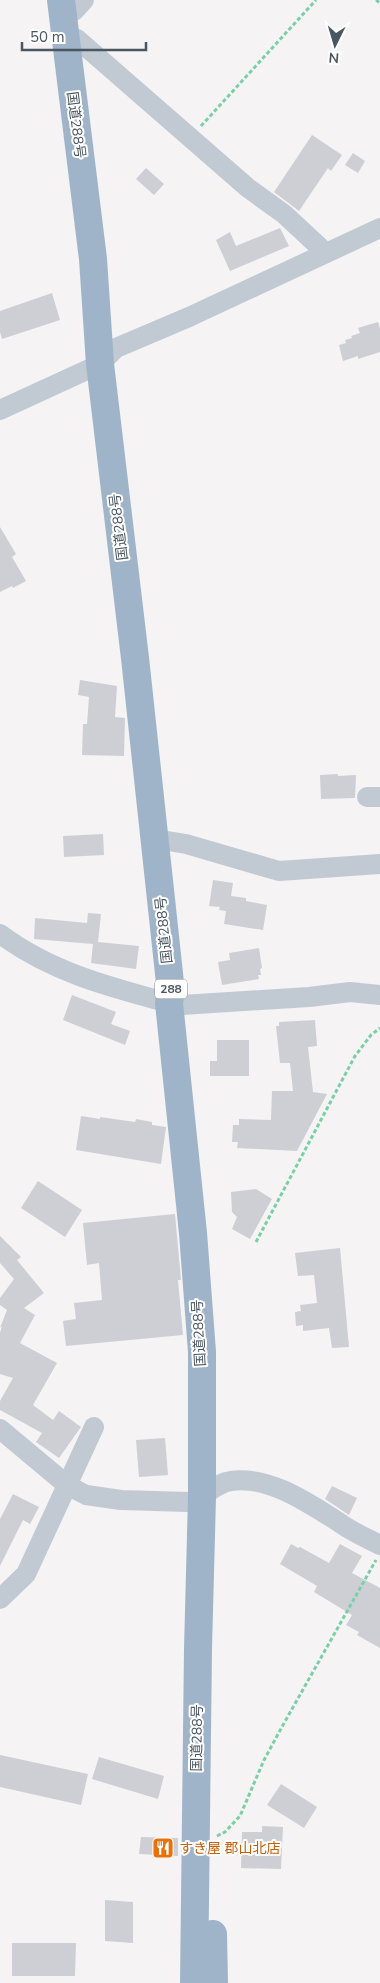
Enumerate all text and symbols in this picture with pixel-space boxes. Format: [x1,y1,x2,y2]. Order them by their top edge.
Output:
scale bar [22,20,146,52]
north arrow [310,20,360,70]
text: 50 m [30,27,65,47]
text: N [328,48,340,67]
street label: 国道288号 [62,90,90,160]
street label: 国道288号 [105,492,133,562]
street label: 国道288号 [151,896,177,964]
road number: 288 [155,980,187,999]
street label: 国道288号 [188,1299,210,1367]
street label: 国道288号 [187,1704,207,1772]
restaurant icon: すき屋 郡山北店 [151,1836,175,1860]
place label: すき屋 郡山北店 [179,1839,281,1858]

